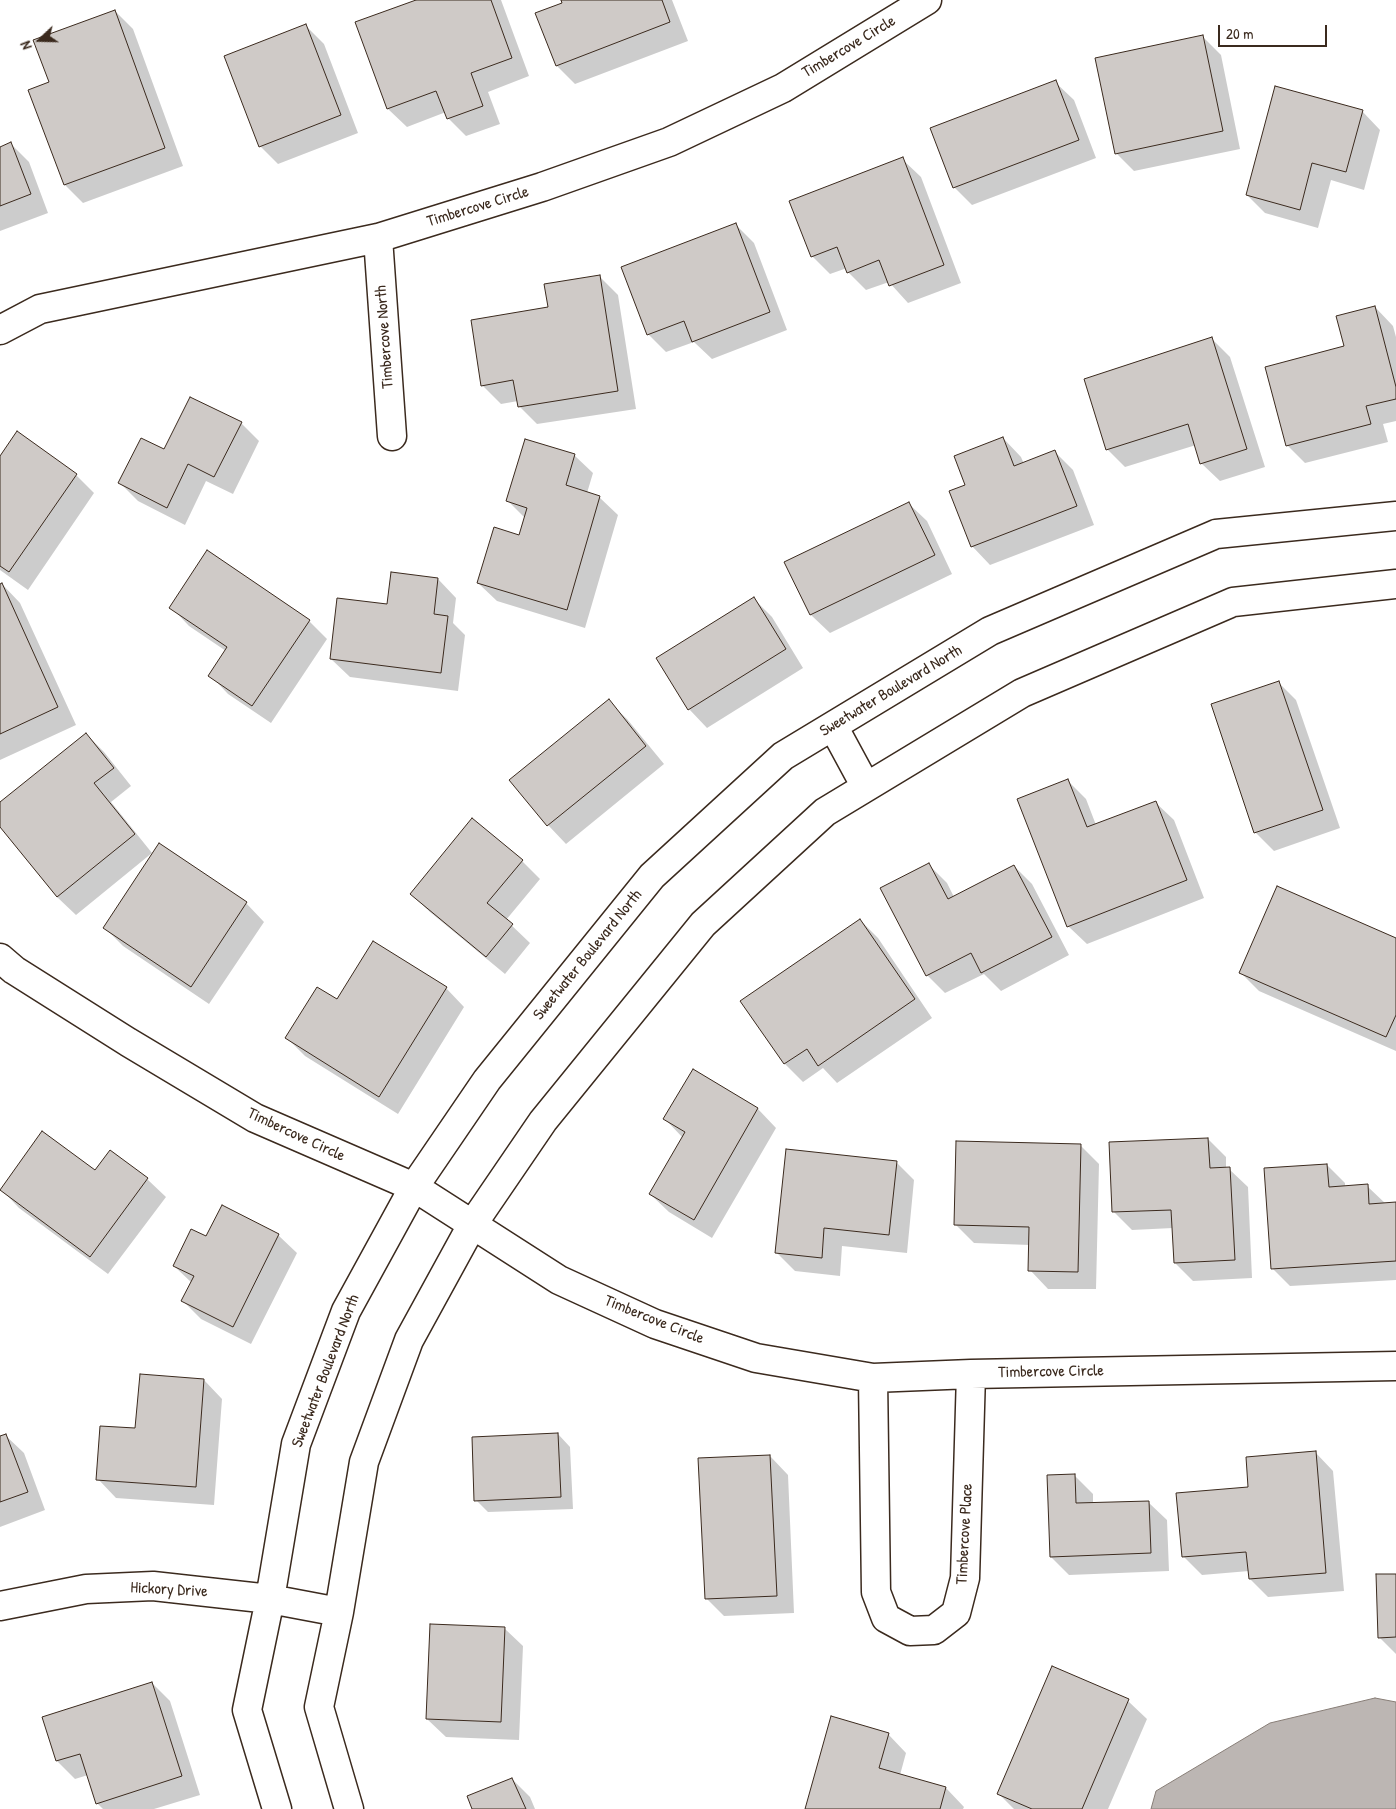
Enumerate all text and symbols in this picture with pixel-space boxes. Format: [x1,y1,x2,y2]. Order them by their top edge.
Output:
street label: Timbercove Circle [799,12,899,82]
north arrow [15,15,65,65]
scale bar [1221,15,1330,47]
text: 20 m [1226,23,1253,44]
text: N [15,39,36,52]
street label: Timbercove Circle [425,182,531,232]
street label: Timbercove North [372,285,398,389]
street label: Sweetwater Boulevard North [817,641,965,741]
street label: Sweetwater Boulevard North [530,886,646,1024]
street label: Timbercove Circle [244,1104,348,1166]
street label: Timbercove Circle [601,1291,707,1349]
street label: Sweetwater Boulevard North [288,1292,364,1450]
street label: Timbercove Circle [998,1361,1104,1383]
street label: Timbercove Place [953,1483,977,1585]
street label: Hickory Drive [130,1578,208,1602]

